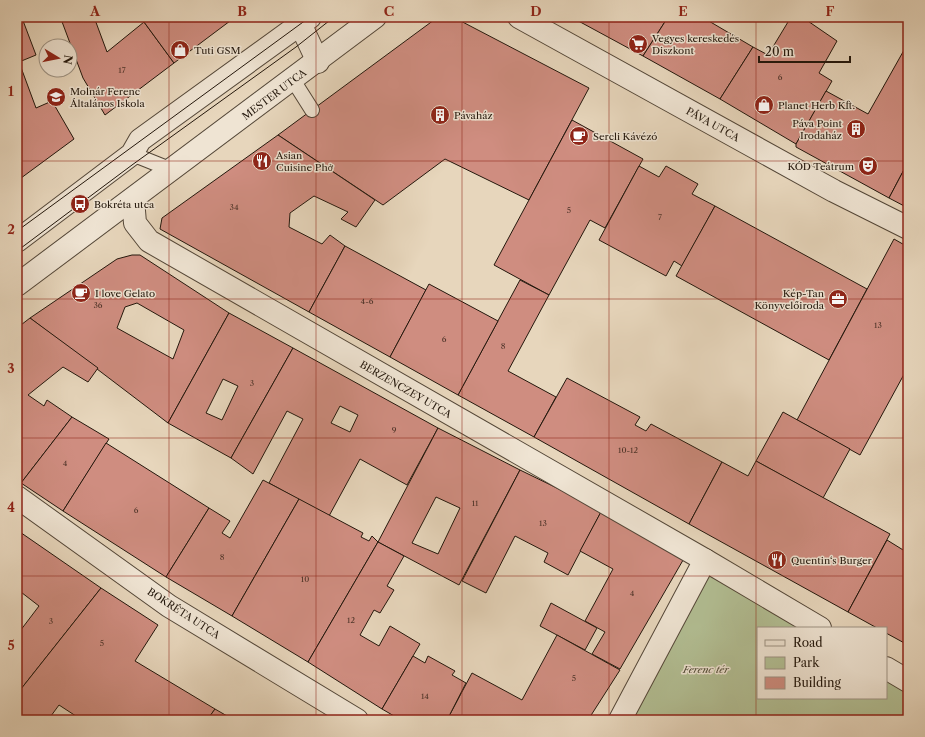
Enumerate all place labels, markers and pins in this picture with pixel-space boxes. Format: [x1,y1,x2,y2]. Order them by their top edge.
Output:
place label: Vegyes kereskedés Diszkont [651,32,739,57]
supermarket icon: Vegyes kereskedés Diszkont [627,33,649,55]
shop icon: Tuti GSM [169,39,191,61]
place label: Tuti GSM [194,44,241,57]
place label: Molnár Ferenc Általános Iskola [69,85,145,110]
school or university icon: Molnár Ferenc Általános Iskola [45,86,67,108]
shop icon: Planet Herb Kft. [753,94,775,116]
place label: Planet Herb Kft. [778,99,855,112]
building icon: Pávaház [429,104,451,126]
place label: Pávaház [454,109,493,122]
place label: Páva Point Irodaház [792,117,842,142]
building icon: Páva Point Irodaház [845,118,867,140]
cafe icon: Sercli Kávézó [568,125,590,147]
place label: Sercli Kávézó [593,130,657,143]
place label: Asian Cuisine Phở [275,149,334,174]
restaurant icon: Asian Cuisine Phở [251,150,273,172]
theatre icon: KÓD Teátrum [857,155,879,177]
place label: KÓD Teátrum [787,160,855,173]
bus stop icon: Bokréta utca [69,193,91,215]
place label: Bokréta utca [94,198,155,211]
cafe icon: I love Gelato [70,282,92,304]
place label: I love Gelato [95,287,155,300]
place label: Kép-Tan Könyvelőiroda [754,287,825,312]
office icon: Kép-Tan Könyvelőiroda [827,288,849,310]
restaurant icon: Quentin‘s Burger [766,549,788,571]
place label: Quentin‘s Burger [791,554,873,567]

